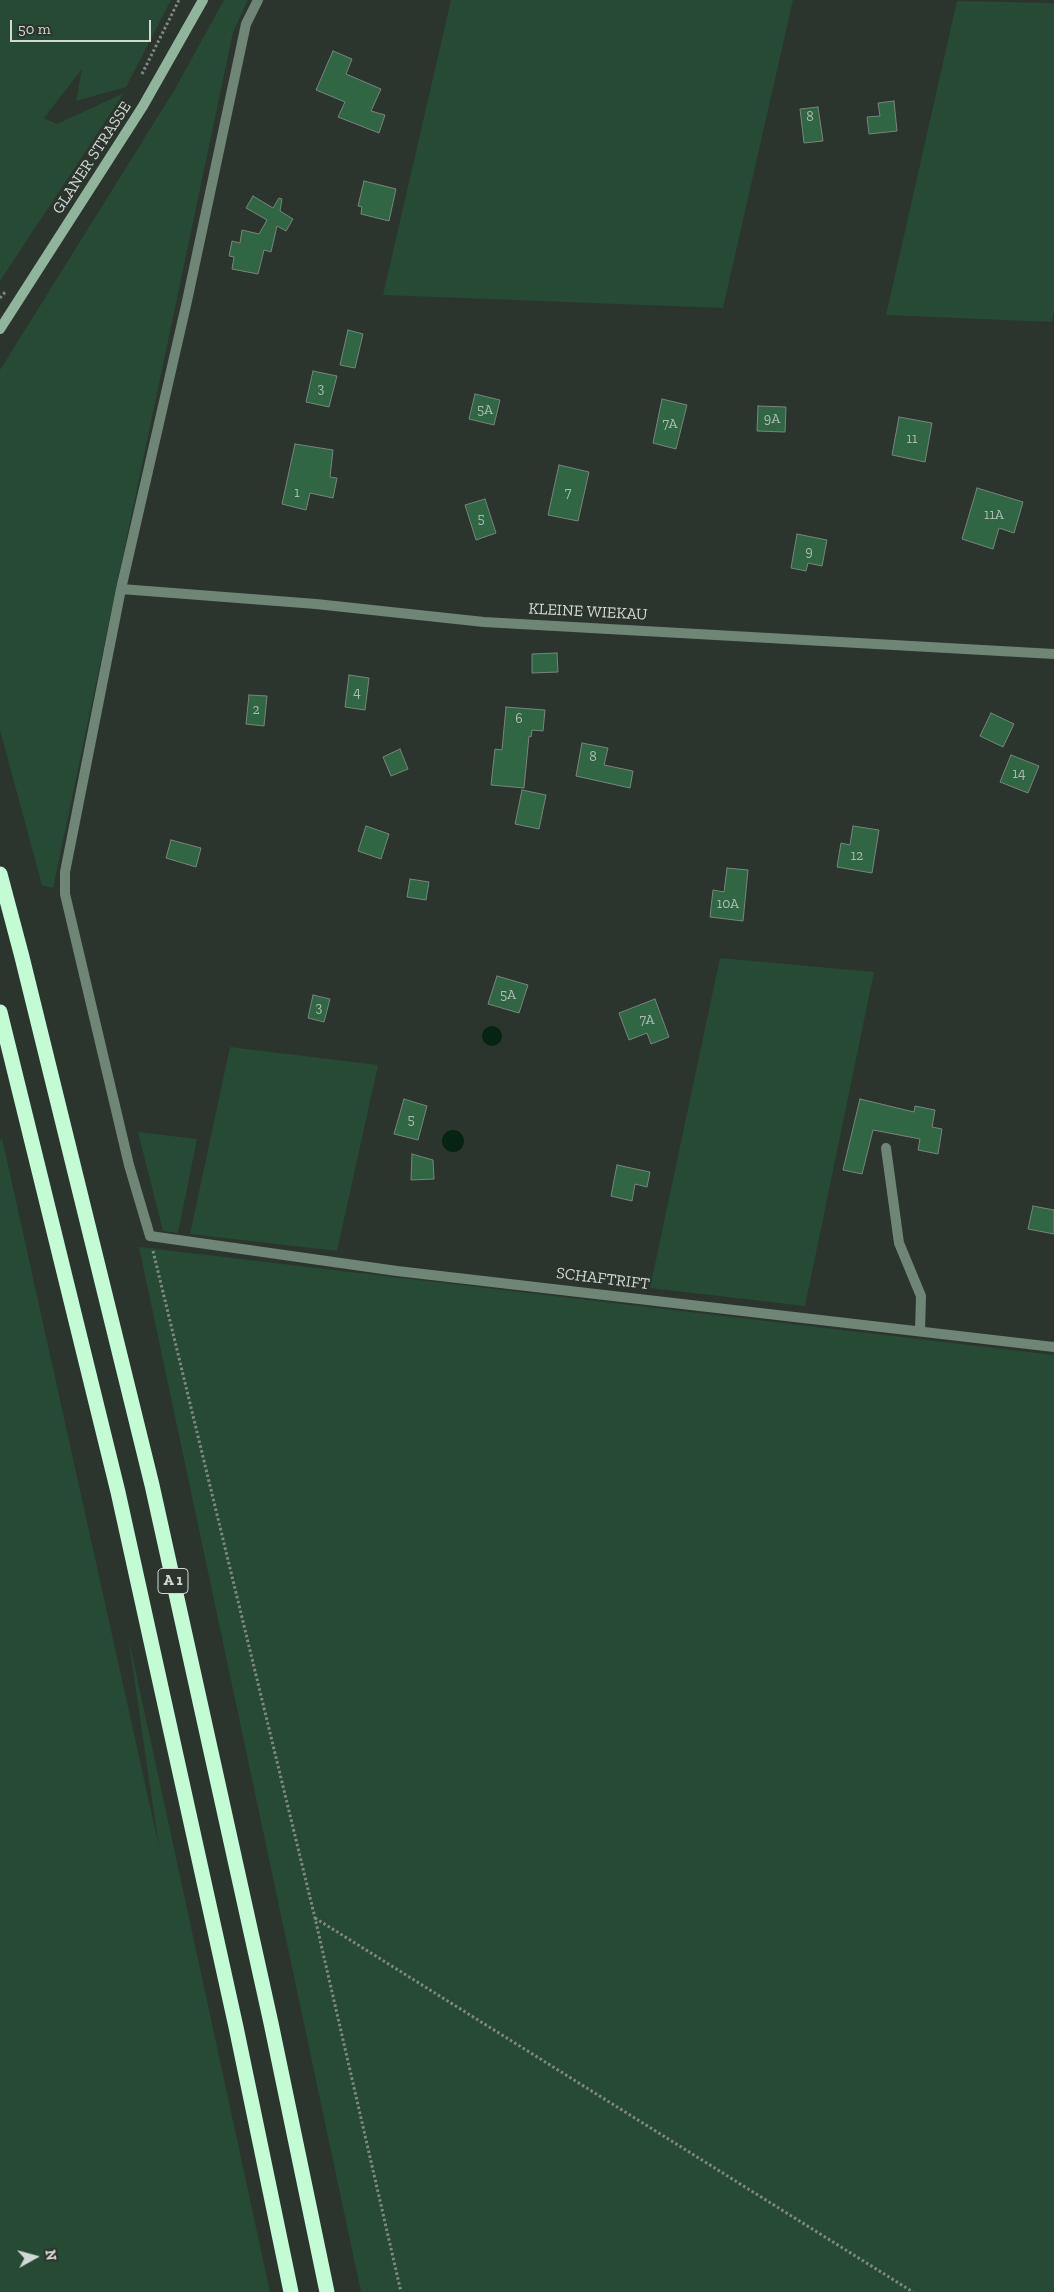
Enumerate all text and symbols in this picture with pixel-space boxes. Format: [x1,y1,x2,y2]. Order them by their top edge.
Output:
scale bar [12,10,154,42]
text: 50 m [18,20,51,38]
street label: GLANER STRASSE [49,98,135,218]
house number: 8 [806,109,814,125]
house number: 3 [318,381,324,397]
house number: 5A [477,402,493,418]
house number: 9A [764,411,780,427]
house number: 7A [662,416,678,432]
house number: 11 [907,431,917,447]
house number: 1 [294,485,300,501]
house number: 7 [565,485,571,501]
house number: 11A [984,507,1004,523]
house number: 5 [477,511,485,527]
house number: 9 [805,544,813,560]
street label: KLEINE WIEKAU [528,599,648,625]
house number: 4 [353,685,361,701]
house number: 2 [252,702,260,718]
house number: 6 [515,711,523,727]
house number: 8 [589,749,597,765]
house number: 14 [1013,766,1025,782]
house number: 12 [851,848,863,864]
house number: 10A [717,896,739,912]
house number: 5A [500,987,516,1003]
house number: 3 [316,1000,322,1016]
house number: 7A [639,1012,655,1028]
house number: 5 [407,1112,415,1128]
street label: SCHAFTRIFT [555,1264,651,1294]
road number: A 1 [158,1568,188,1594]
north arrow [10,2232,60,2282]
text: N [41,2249,59,2261]

